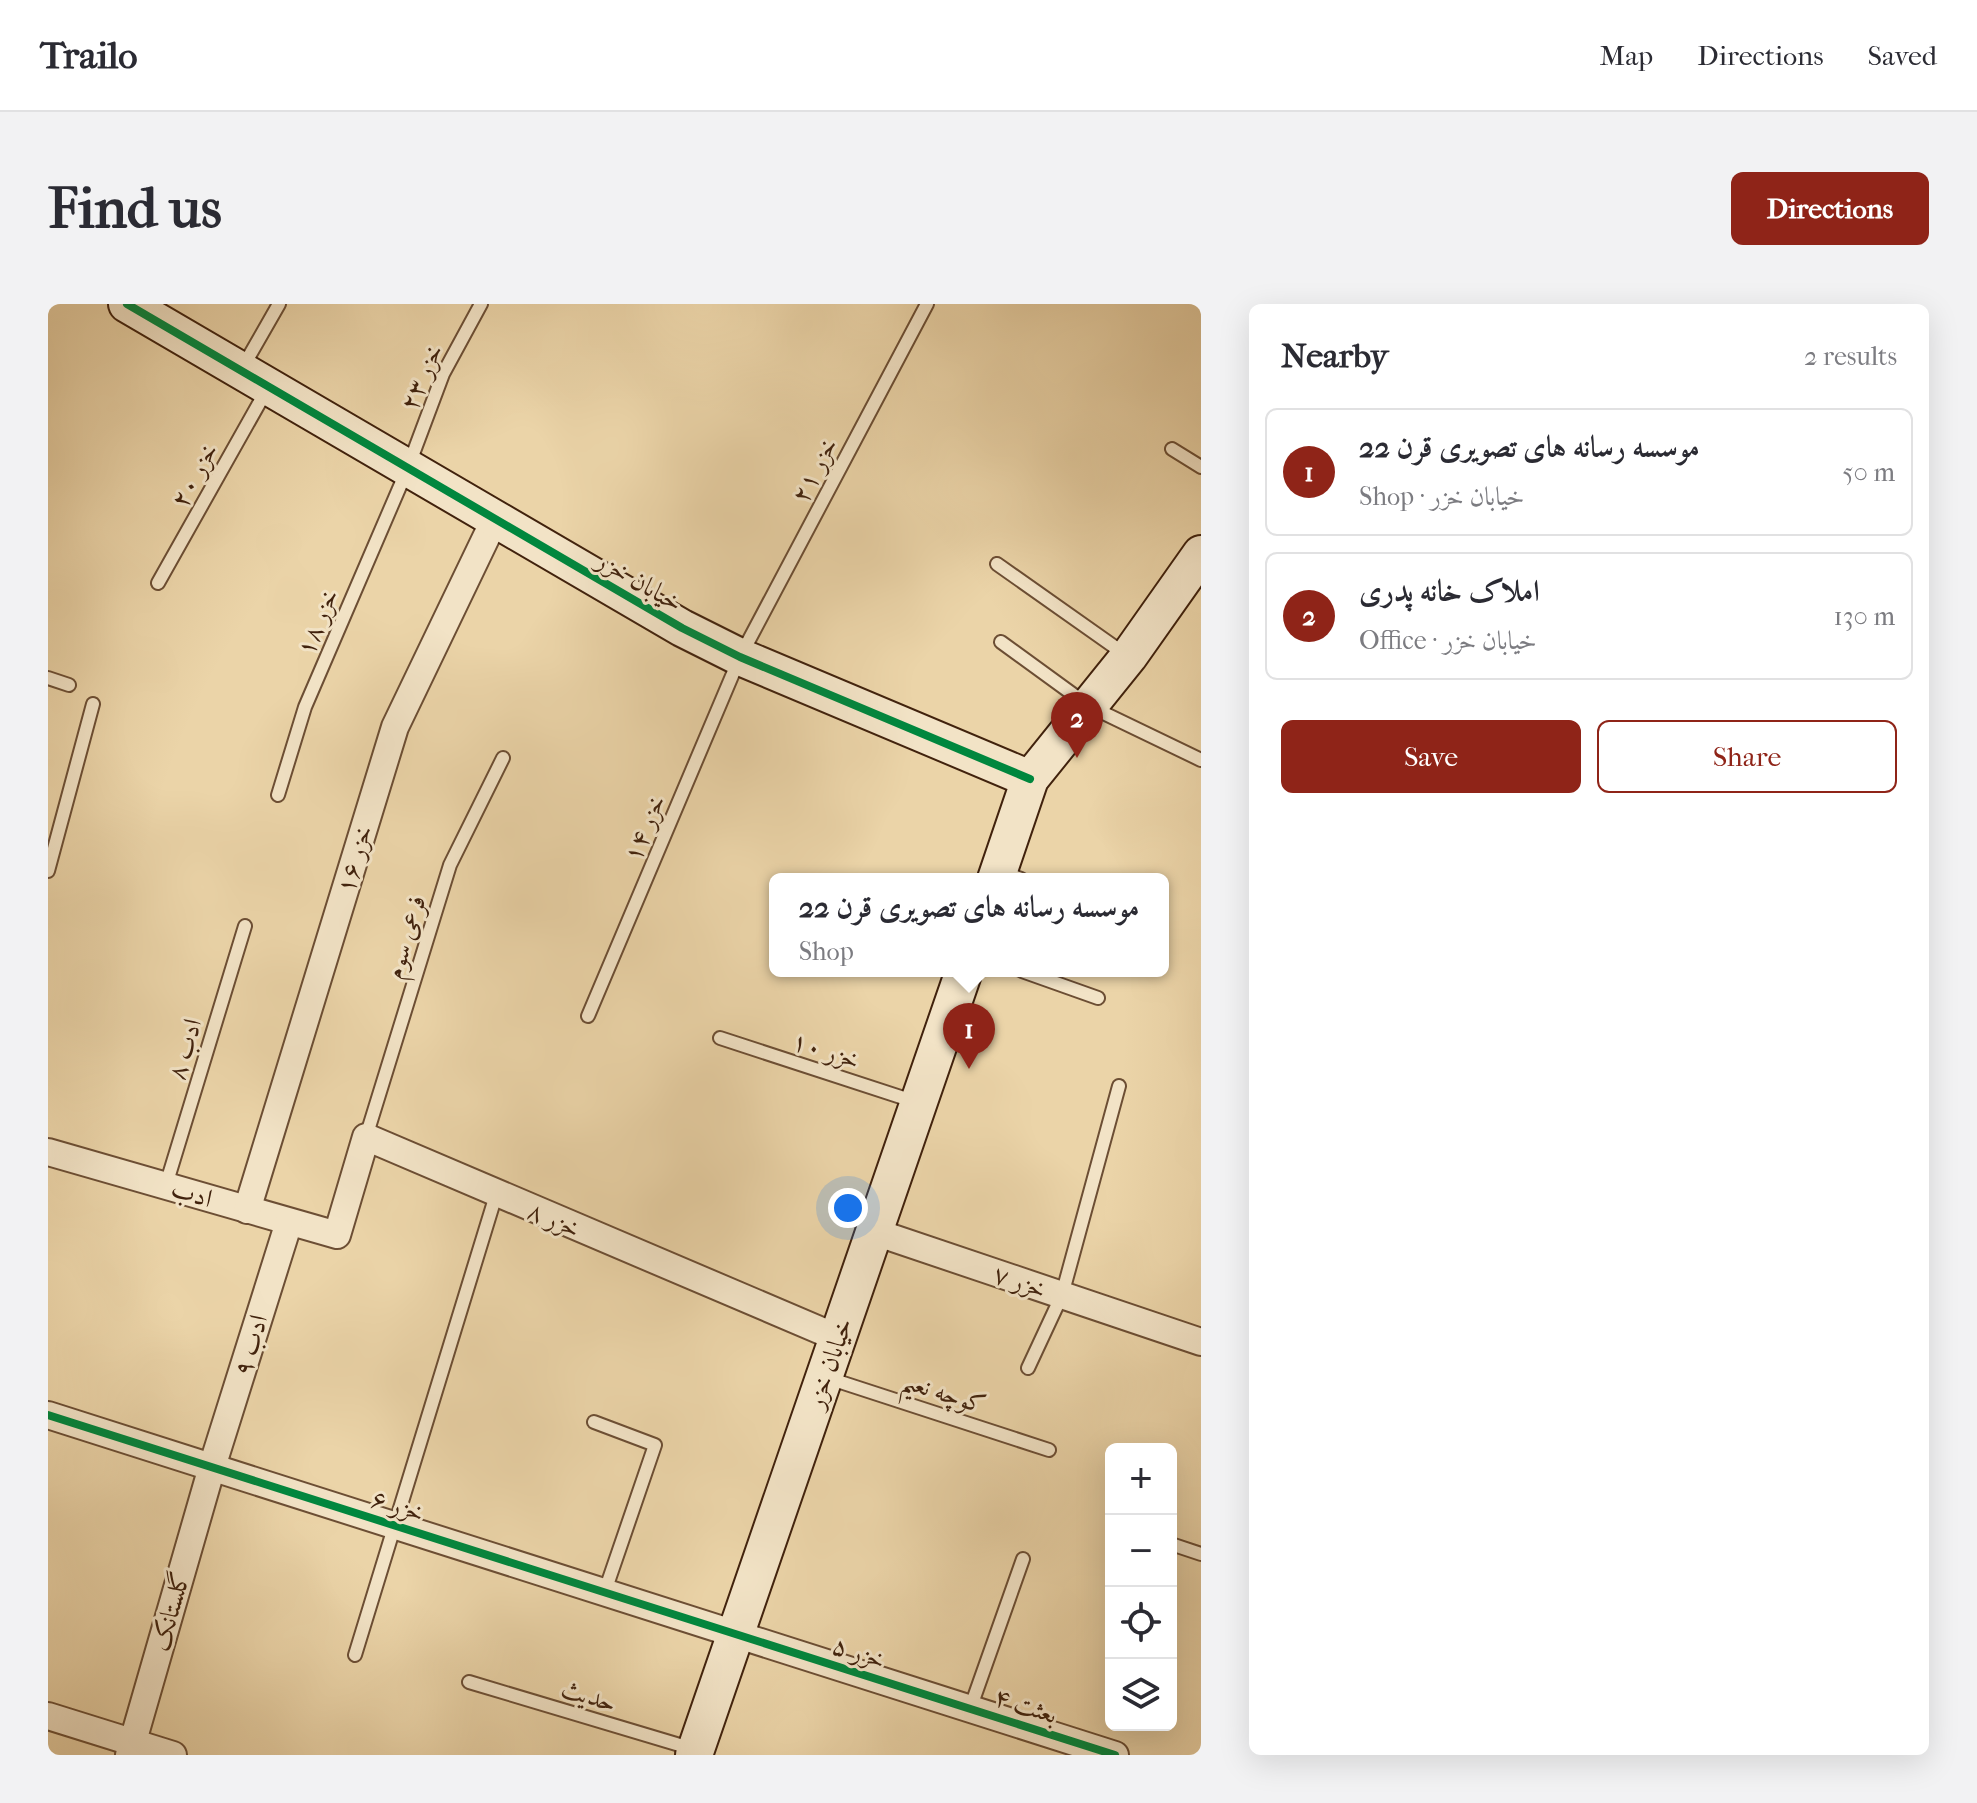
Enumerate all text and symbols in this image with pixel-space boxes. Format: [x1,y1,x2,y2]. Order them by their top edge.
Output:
text: Trailo [40,33,137,78]
text: Map [1600,39,1653,72]
text: Directions [1697,39,1824,72]
text: Saved [1868,39,1937,72]
button: Directions [1731,172,1929,245]
text: Find us [48,176,222,241]
text: Nearby [1281,336,1388,376]
street label: خزر ۲۳ [393,339,450,415]
text: 2 results [1804,341,1897,372]
text: موسسه رسانه های تصویری قرن 22 [1359,430,1700,465]
street label: خزر ۲۱ [785,432,844,508]
street label: خزر ۲۰ [164,437,225,513]
text: 1 [1304,457,1314,488]
text: 50 m [1842,457,1895,488]
text: Shop · خیابان خزر [1359,481,1524,512]
street label: خیابان خزر [589,543,688,618]
text: املاک خانه پدری [1359,574,1540,609]
street label: خزر ۱۸ [290,584,345,660]
text: 2 [1302,601,1316,632]
text: 130 m [1834,601,1895,632]
text: Office · خیابان خزر [1359,625,1537,656]
pin: 2 [1051,692,1103,758]
button: Save [1281,720,1581,793]
button: Share [1597,720,1897,793]
street label: خزر ۱۴ [617,790,672,866]
street label: خزر ۱۶ [330,822,379,897]
popup [769,873,1169,977]
text: موسسه رسانه های تصویری قرن 22 [799,890,1139,925]
street label: فرعی سوم [378,892,439,985]
text: Shop [799,936,854,967]
pin: 1 [943,1003,995,1069]
street label: ادب ۸ [161,1015,208,1083]
street label: خزر ۱۰ [788,1025,864,1076]
street label: ادب [168,1173,216,1214]
your location [828,1188,868,1228]
street label: خزر ۸ [523,1195,585,1244]
street label: خزر ۷ [989,1258,1050,1305]
street label: ادب ۹ [227,1311,274,1379]
street label: خیابان خزر [799,1314,859,1415]
street label: کوچه نعیم [895,1364,990,1430]
map controls [1105,1443,1177,1731]
button: + [1105,1443,1177,1515]
street label: خزر ۶ [367,1482,428,1529]
button: − [1105,1515,1177,1587]
street label: گلستانک [144,1568,197,1655]
button: locate [1105,1587,1177,1659]
street label: خزر ۵ [828,1629,889,1676]
button: layers [1105,1659,1177,1731]
street label: حدیث [557,1673,620,1719]
street label: بعثت ۴ [990,1681,1061,1730]

